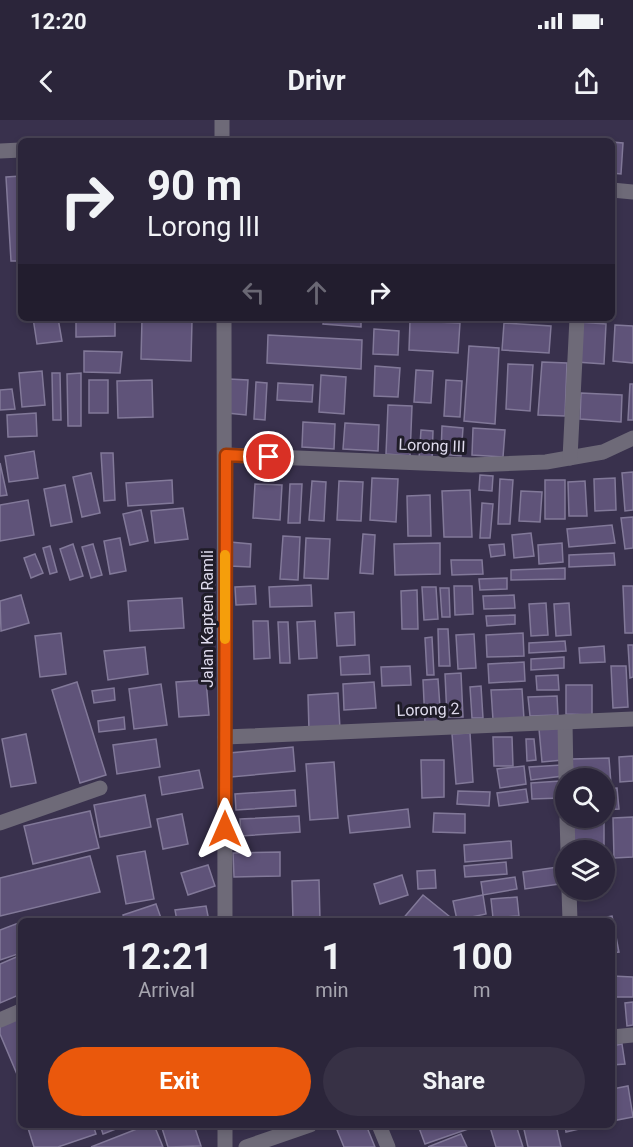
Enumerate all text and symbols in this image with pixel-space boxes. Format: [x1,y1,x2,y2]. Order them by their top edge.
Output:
text: 12:20 [30,9,87,34]
icon: back [30,65,63,98]
text: Drivr [287,65,346,97]
icon: share [570,65,603,98]
text: 90 m [147,161,242,210]
icon: right [48,162,126,240]
text: Lorong III [147,211,260,243]
icon: left [237,276,270,309]
icon: ahead [300,276,333,309]
icon: right [363,276,396,309]
pin [243,431,294,482]
street label: Lorong III [398,435,466,456]
icon: arrive [252,440,285,473]
street label: Jalan Kapten Ramli [198,550,217,688]
street label: Lorong 2 [396,699,460,720]
map controls [555,768,615,900]
button: search [555,768,615,828]
position arrow [193,797,257,861]
button: layers [555,840,615,900]
text: 12:21 [120,936,213,978]
text: 1 [322,936,342,978]
text: 100 [451,936,513,978]
text: Arrival [138,978,195,1002]
text: min [315,978,349,1002]
text: m [473,978,491,1002]
button: Exit [48,1047,311,1116]
button: Share [323,1047,585,1116]

